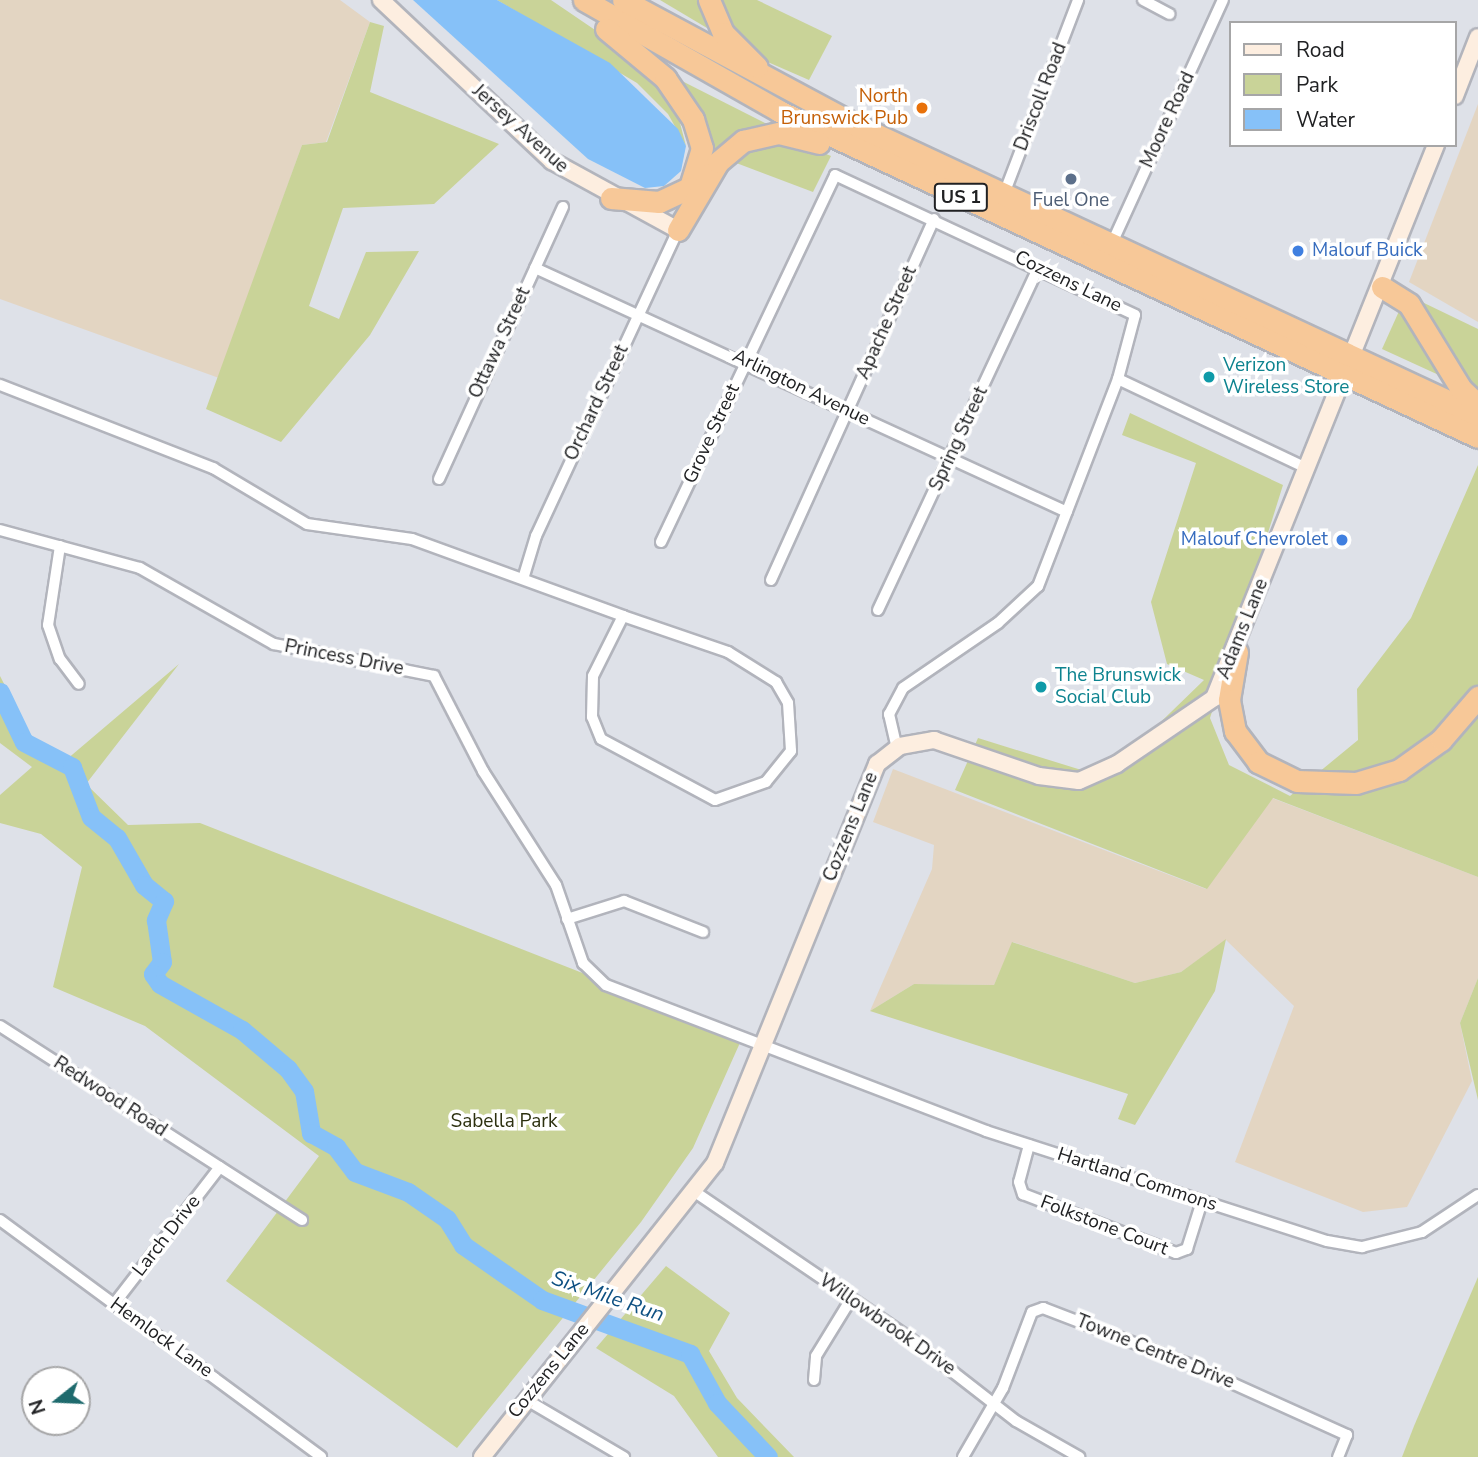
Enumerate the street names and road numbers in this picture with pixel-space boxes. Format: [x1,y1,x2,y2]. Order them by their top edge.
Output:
street label: Driscoll Road [1010,40,1072,154]
street label: Moore Road [1136,68,1200,172]
street label: Jersey Avenue [467,80,573,178]
road number: US 1 [933,182,989,212]
street label: Cozzens Lane [1011,246,1125,318]
street label: Apache Street [852,263,922,383]
street label: Ottawa Street [464,284,536,402]
street label: Orchard Street [560,341,634,465]
street label: Arlington Avenue [729,345,873,431]
street label: Grove Street [679,381,745,487]
street label: Spring Street [925,383,993,495]
street label: Adams Lane [1212,575,1274,683]
street label: Princess Drive [283,635,405,681]
street label: Cozzens Lane [819,769,883,885]
street label: Redwood Road [49,1052,171,1142]
street label: Hartland Commons [1054,1143,1220,1217]
street label: Larch Drive [128,1191,206,1281]
street label: Folkstone Court [1037,1191,1171,1261]
street label: Willowbrook Drive [814,1269,960,1381]
street label: Hemlock Lane [105,1293,217,1383]
street label: Towne Centre Drive [1073,1310,1237,1394]
street label: Cozzens Lane [504,1319,594,1423]

